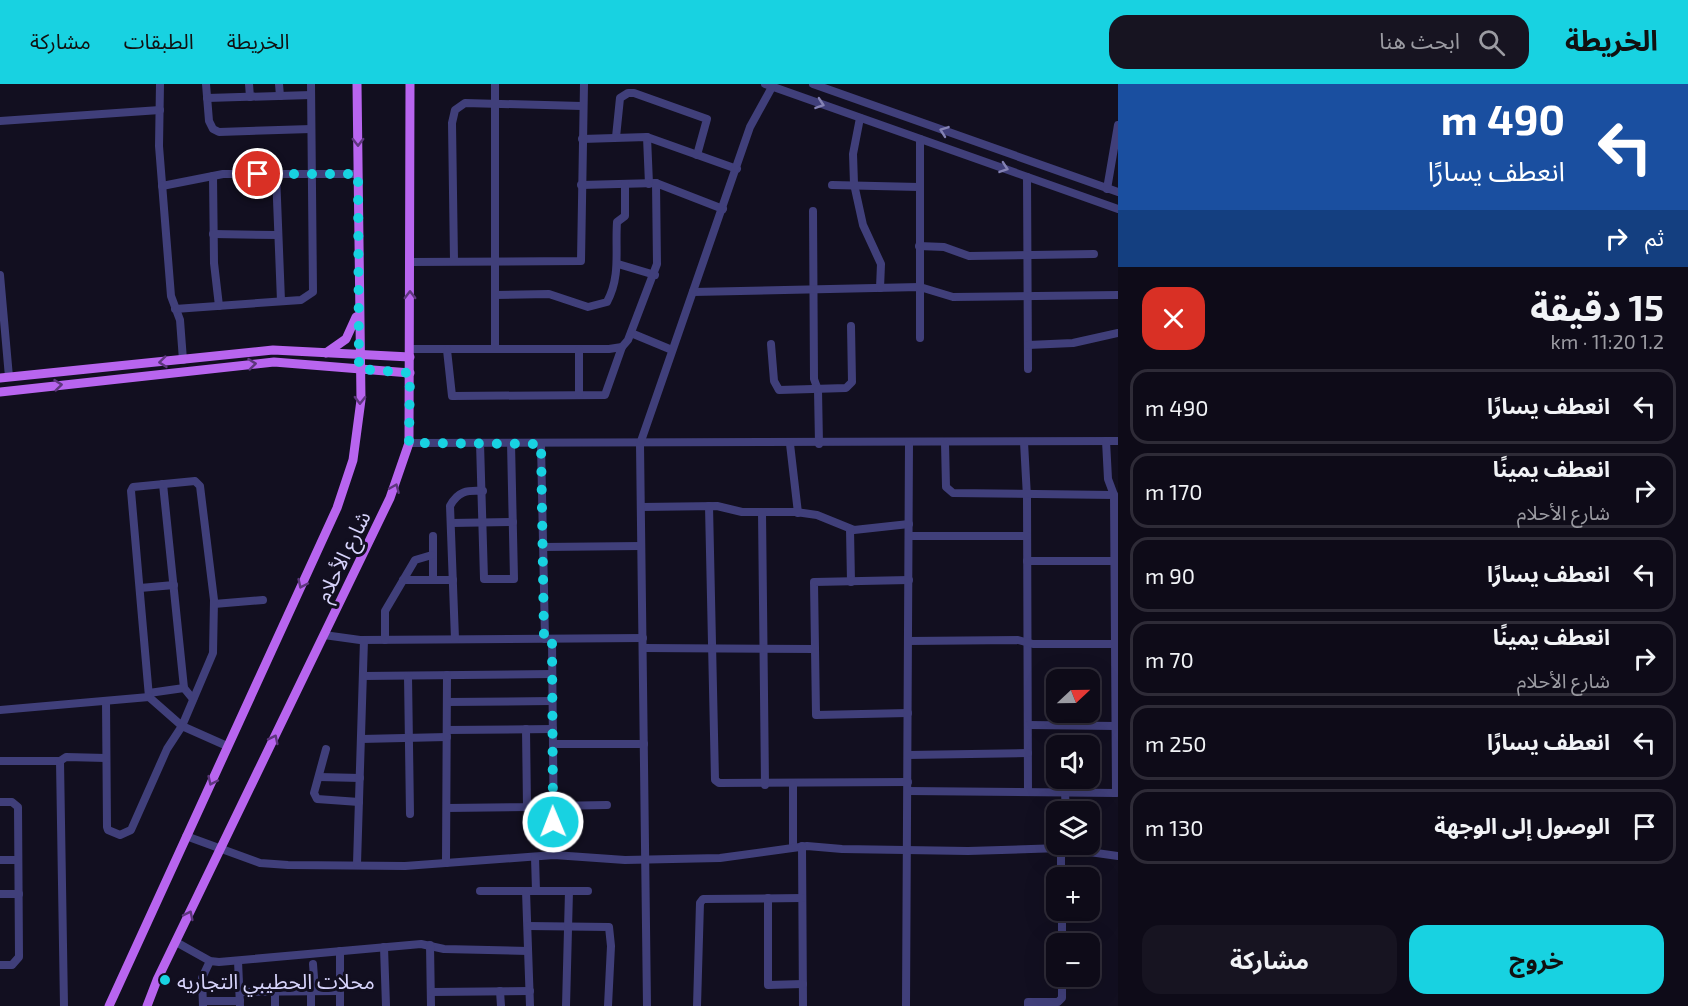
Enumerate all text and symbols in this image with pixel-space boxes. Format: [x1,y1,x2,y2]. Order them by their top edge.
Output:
search box [1109,15,1529,69]
text: الخريطة [1565,23,1658,57]
icon: search [1475,26,1508,59]
text: ابحث هنا [1379,27,1460,53]
text: مشاركة [30,28,91,53]
text: الطبقات [124,28,194,53]
text: الخريطة [227,28,290,53]
text: 490 m [1441,93,1565,143]
one-way arrow [814,96,825,109]
icon: left [1586,108,1664,186]
one-way arrow [939,125,950,138]
one-way arrow [351,138,364,147]
pin [232,148,283,199]
text: انعطف يسارًا [1428,154,1565,186]
icon: arrive [241,157,274,190]
one-way arrow [998,161,1009,174]
icon: right [1600,222,1633,255]
text: ثم [1645,224,1664,250]
text: 15 دقيقة [1530,285,1664,328]
button: close [1142,287,1205,350]
one-way arrow [404,291,416,300]
text: 1.2 km · 11:20 [1550,329,1664,353]
one-way arrow [159,355,168,368]
one-way arrow [247,358,257,371]
one-way arrow [54,380,63,392]
icon: left [1628,390,1661,423]
text: انعطف يسارًا [1487,392,1610,418]
text: 490 m [1145,394,1209,420]
one-way arrow [354,396,367,405]
text: انعطف يمينًا [1493,455,1610,481]
icon: right [1628,474,1661,507]
text: 170 m [1145,478,1202,504]
one-way arrow [388,483,400,494]
text: شارع الأحلام [1517,500,1610,524]
street label: شارع الأحلام [309,507,379,608]
icon: left [1628,558,1661,591]
text: انعطف يسارًا [1487,560,1610,586]
text: 90 m [1145,562,1195,588]
one-way arrow [297,578,309,589]
text: انعطف يمينًا [1493,623,1610,649]
icon: right [1628,642,1661,675]
text: 70 m [1145,646,1194,672]
text: شارع الأحلام [1517,668,1610,692]
north arrow [1046,669,1100,723]
map controls [1046,669,1100,987]
icon: left [1628,726,1661,759]
text: انعطف يسارًا [1487,728,1610,754]
text: 250 m [1145,730,1207,756]
one-way arrow [266,735,278,746]
button: sound [1046,735,1100,789]
one-way arrow [207,774,219,785]
position arrow [521,790,585,854]
button: layers [1046,801,1100,855]
icon: arrive [1628,810,1661,843]
text: الوصول إلى الوجهة [1434,812,1610,838]
text: 130 m [1145,814,1203,840]
button: + [1046,867,1100,921]
one-way arrow [181,910,193,921]
button: مشاركة [1142,925,1397,994]
button: خروج [1409,925,1664,994]
button: − [1046,933,1100,987]
place label: محلات الحطيبي التجاريه [177,968,375,997]
marker: محلات الحطيبي التجاريه [158,973,172,987]

